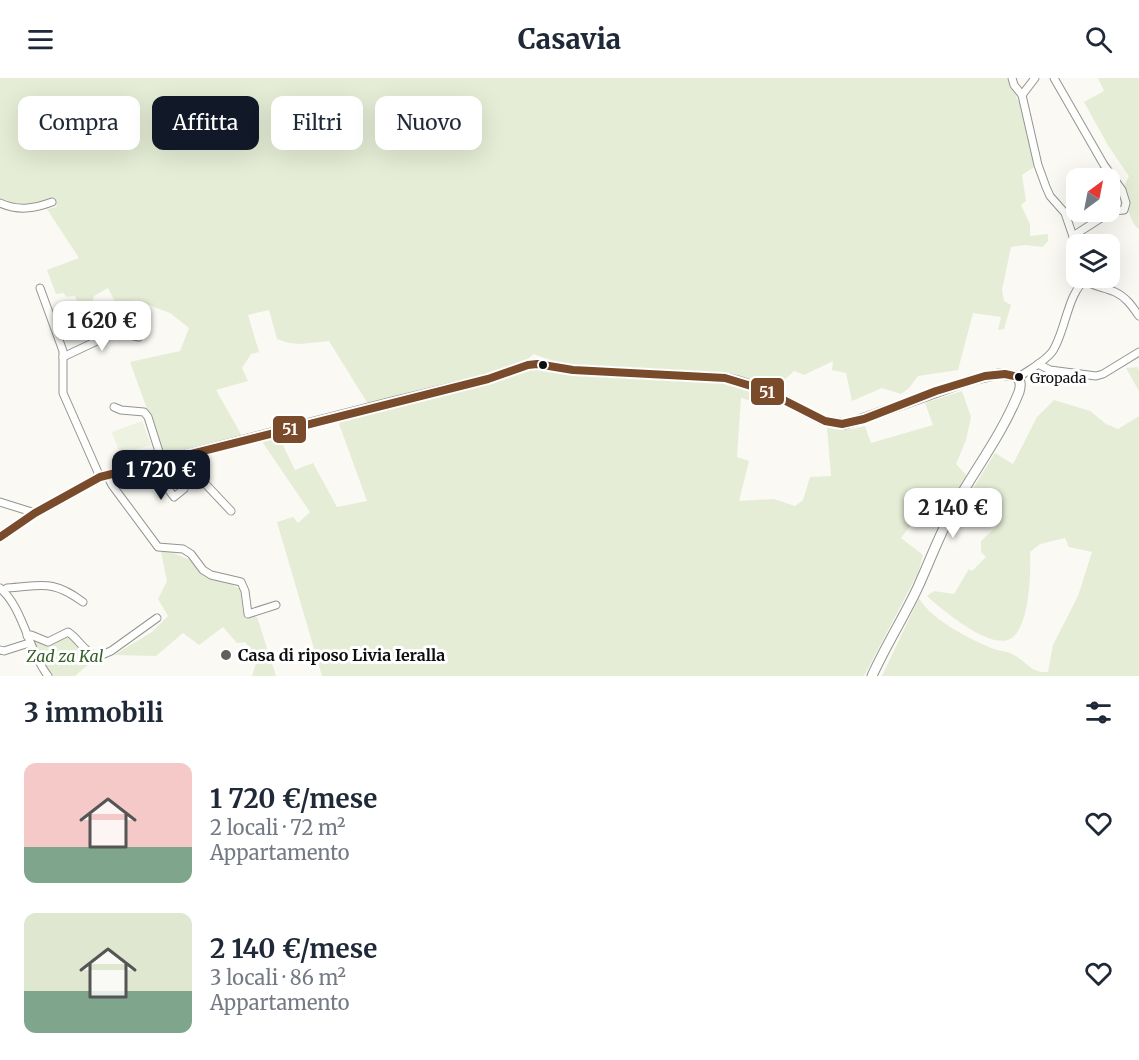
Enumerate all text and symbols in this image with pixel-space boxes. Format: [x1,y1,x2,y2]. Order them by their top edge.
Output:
text: Casavia [518,22,621,56]
icon: menu [24,23,57,56]
icon: search [1082,23,1115,56]
chip: Compra [18,96,140,150]
chip: Affitta [152,96,259,150]
chip: Filtri [271,96,363,150]
chip: Nuovo [375,96,482,150]
north arrow [1066,168,1120,222]
map controls [1066,168,1120,288]
button: layers [1066,234,1120,288]
pin: 1 620 € [47,301,157,352]
text: 1 620 € [67,308,137,333]
unlabelled marker [537,359,549,371]
place label: Gropada [1030,369,1087,387]
marker: Gropada [1013,371,1025,383]
line badge: 51 [750,377,785,406]
text: 51 [759,382,776,402]
line badge: 51 [272,415,307,444]
text: 51 [282,419,299,439]
pin: 1 720 € [106,450,216,501]
text: 1 720 € [126,457,196,482]
pin: 2 140 € [898,488,1008,539]
text: 2 140 € [918,495,988,520]
place label: Casa di riposo Livia Ieralla [238,645,445,665]
park label: Zad za Kal [26,646,104,666]
marker: Casa di riposo Livia Ieralla [219,648,233,662]
text: 3 immobili [24,696,164,729]
icon: filters [1082,696,1115,729]
text: 1 720 €/mese [210,782,377,815]
icon: home [72,787,144,859]
icon: heart [1082,807,1115,840]
text: 2 locali · 72 m² [210,815,345,840]
text: Appartamento [210,840,349,865]
text: 2 140 €/mese [210,932,377,965]
icon: home [72,937,144,1009]
icon: heart [1082,957,1115,990]
text: 3 locali · 86 m² [210,965,346,990]
text: Appartamento [210,990,349,1015]

